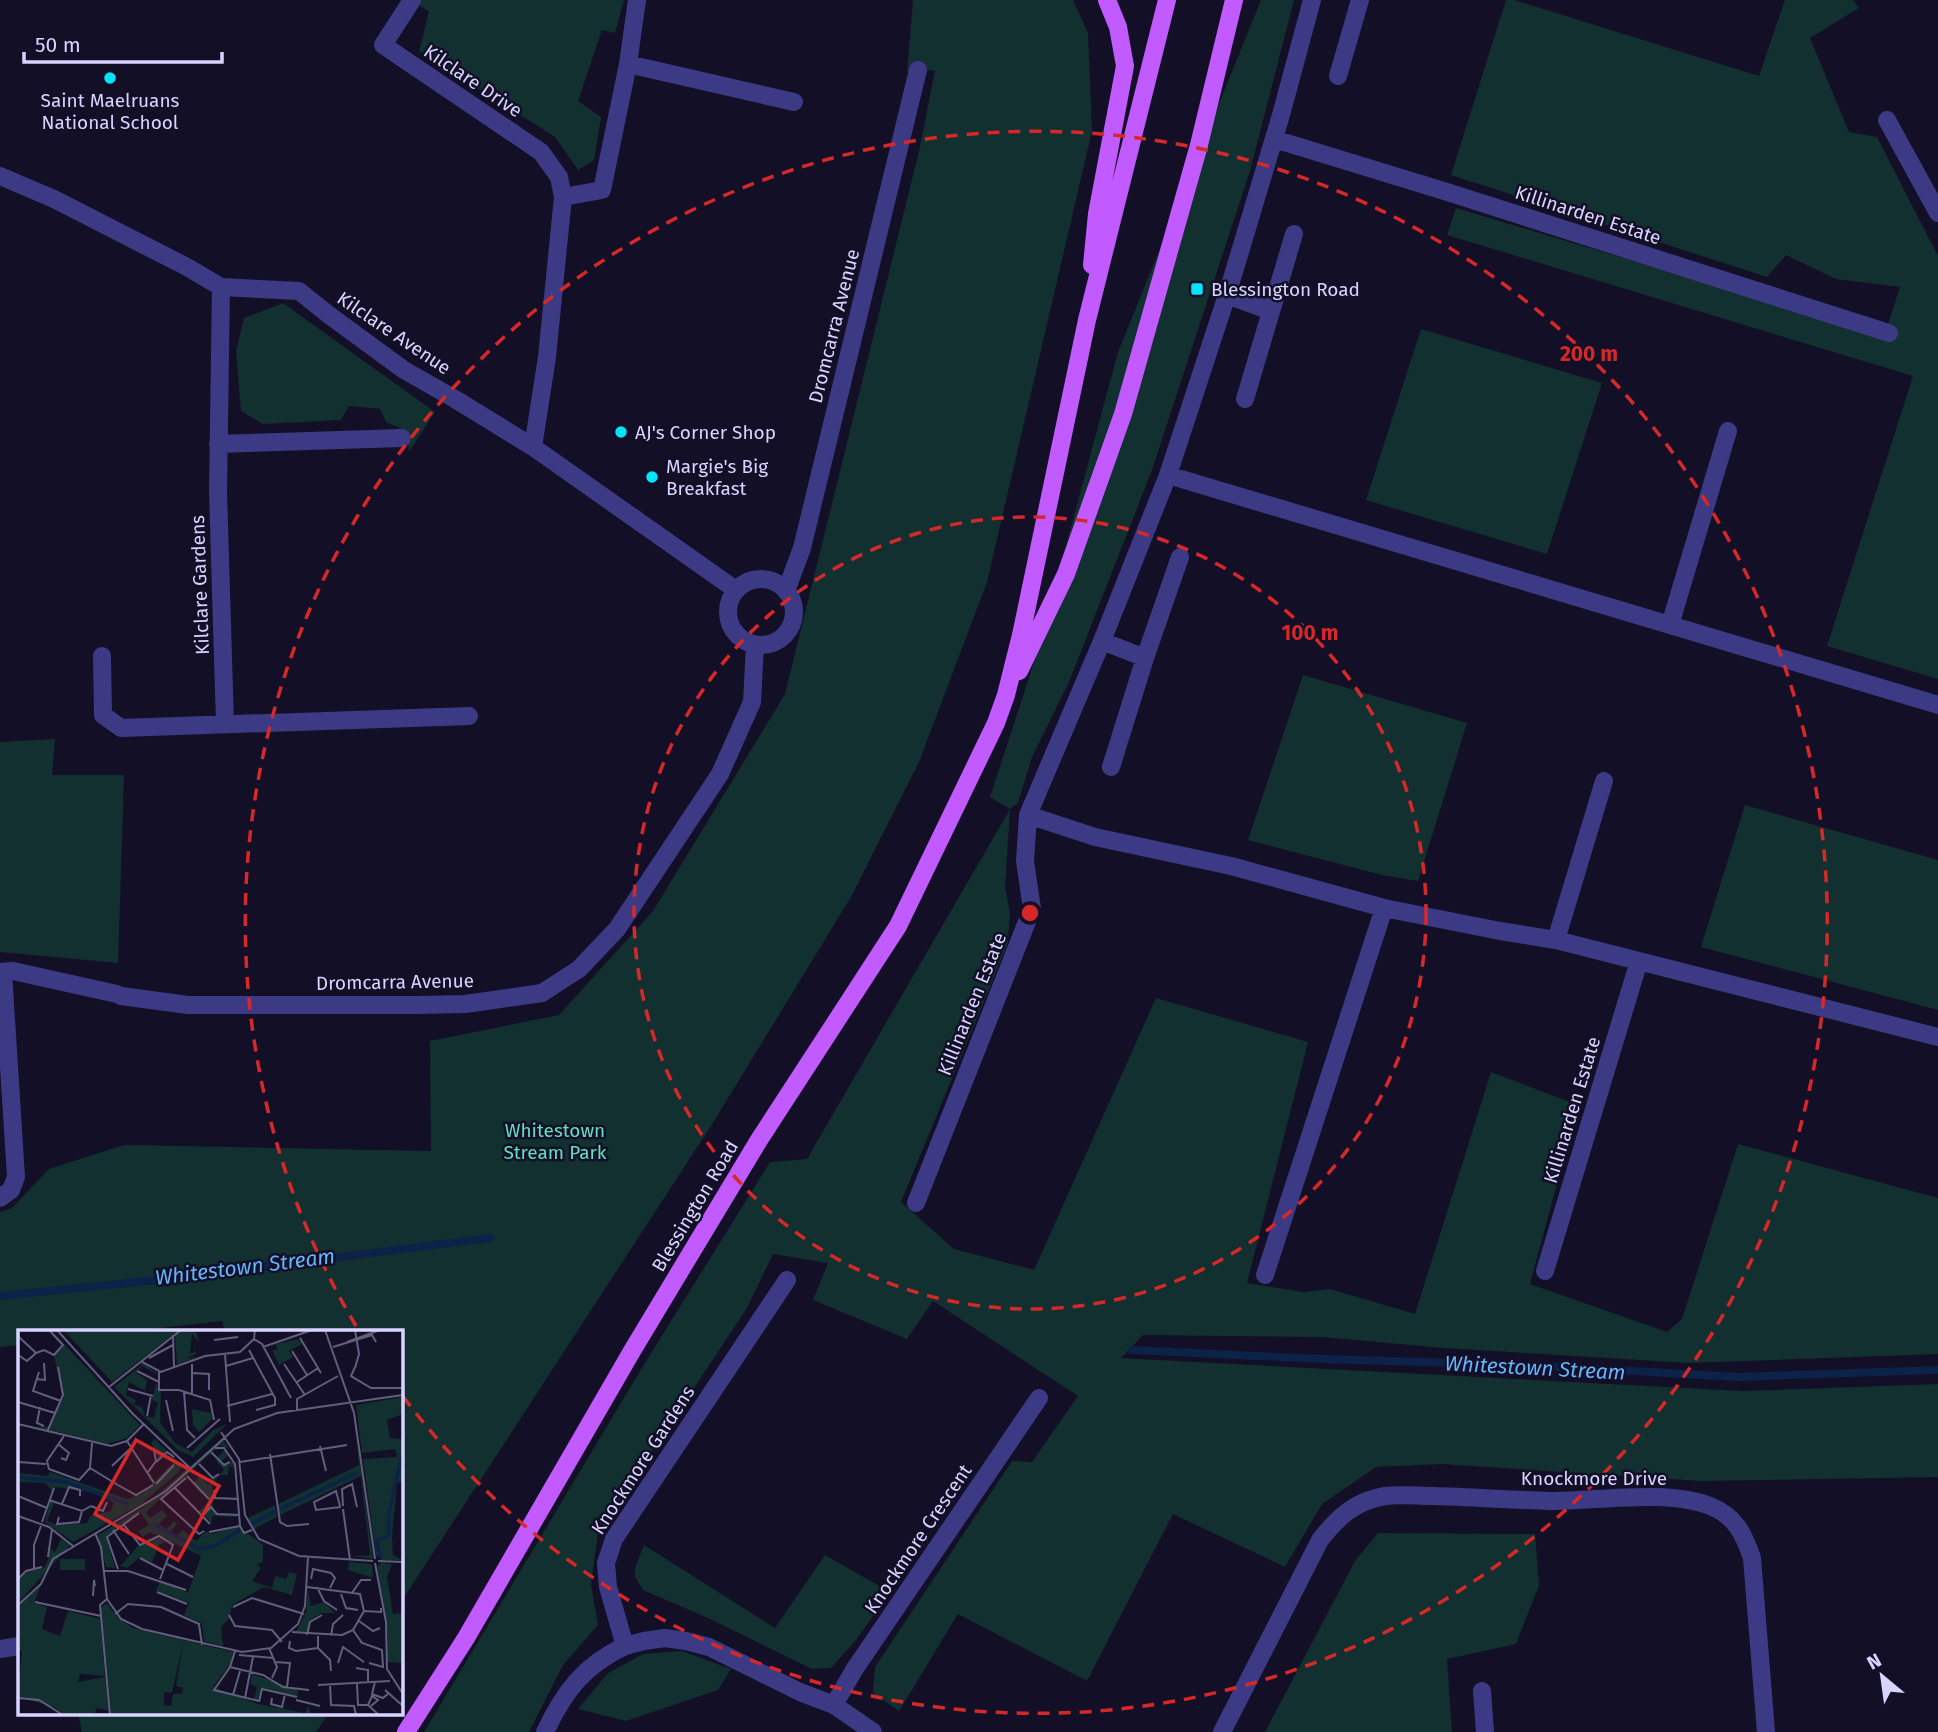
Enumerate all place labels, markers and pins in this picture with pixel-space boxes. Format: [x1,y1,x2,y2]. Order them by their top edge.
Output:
marker: Saint Maelruans National School [102,70,118,86]
place label: Saint Maelruans National School [41,89,180,134]
place label: Blessington Road [1211,278,1360,301]
marker: Blessington Road [1189,281,1205,297]
place label: AJ's Corner Shop [635,421,776,444]
marker: AJ's Corner Shop [613,424,629,440]
place label: Margie's Big Breakfast [666,455,768,500]
marker: Margie's Big Breakfast [644,469,660,485]
centre of rings [1018,901,1042,925]

